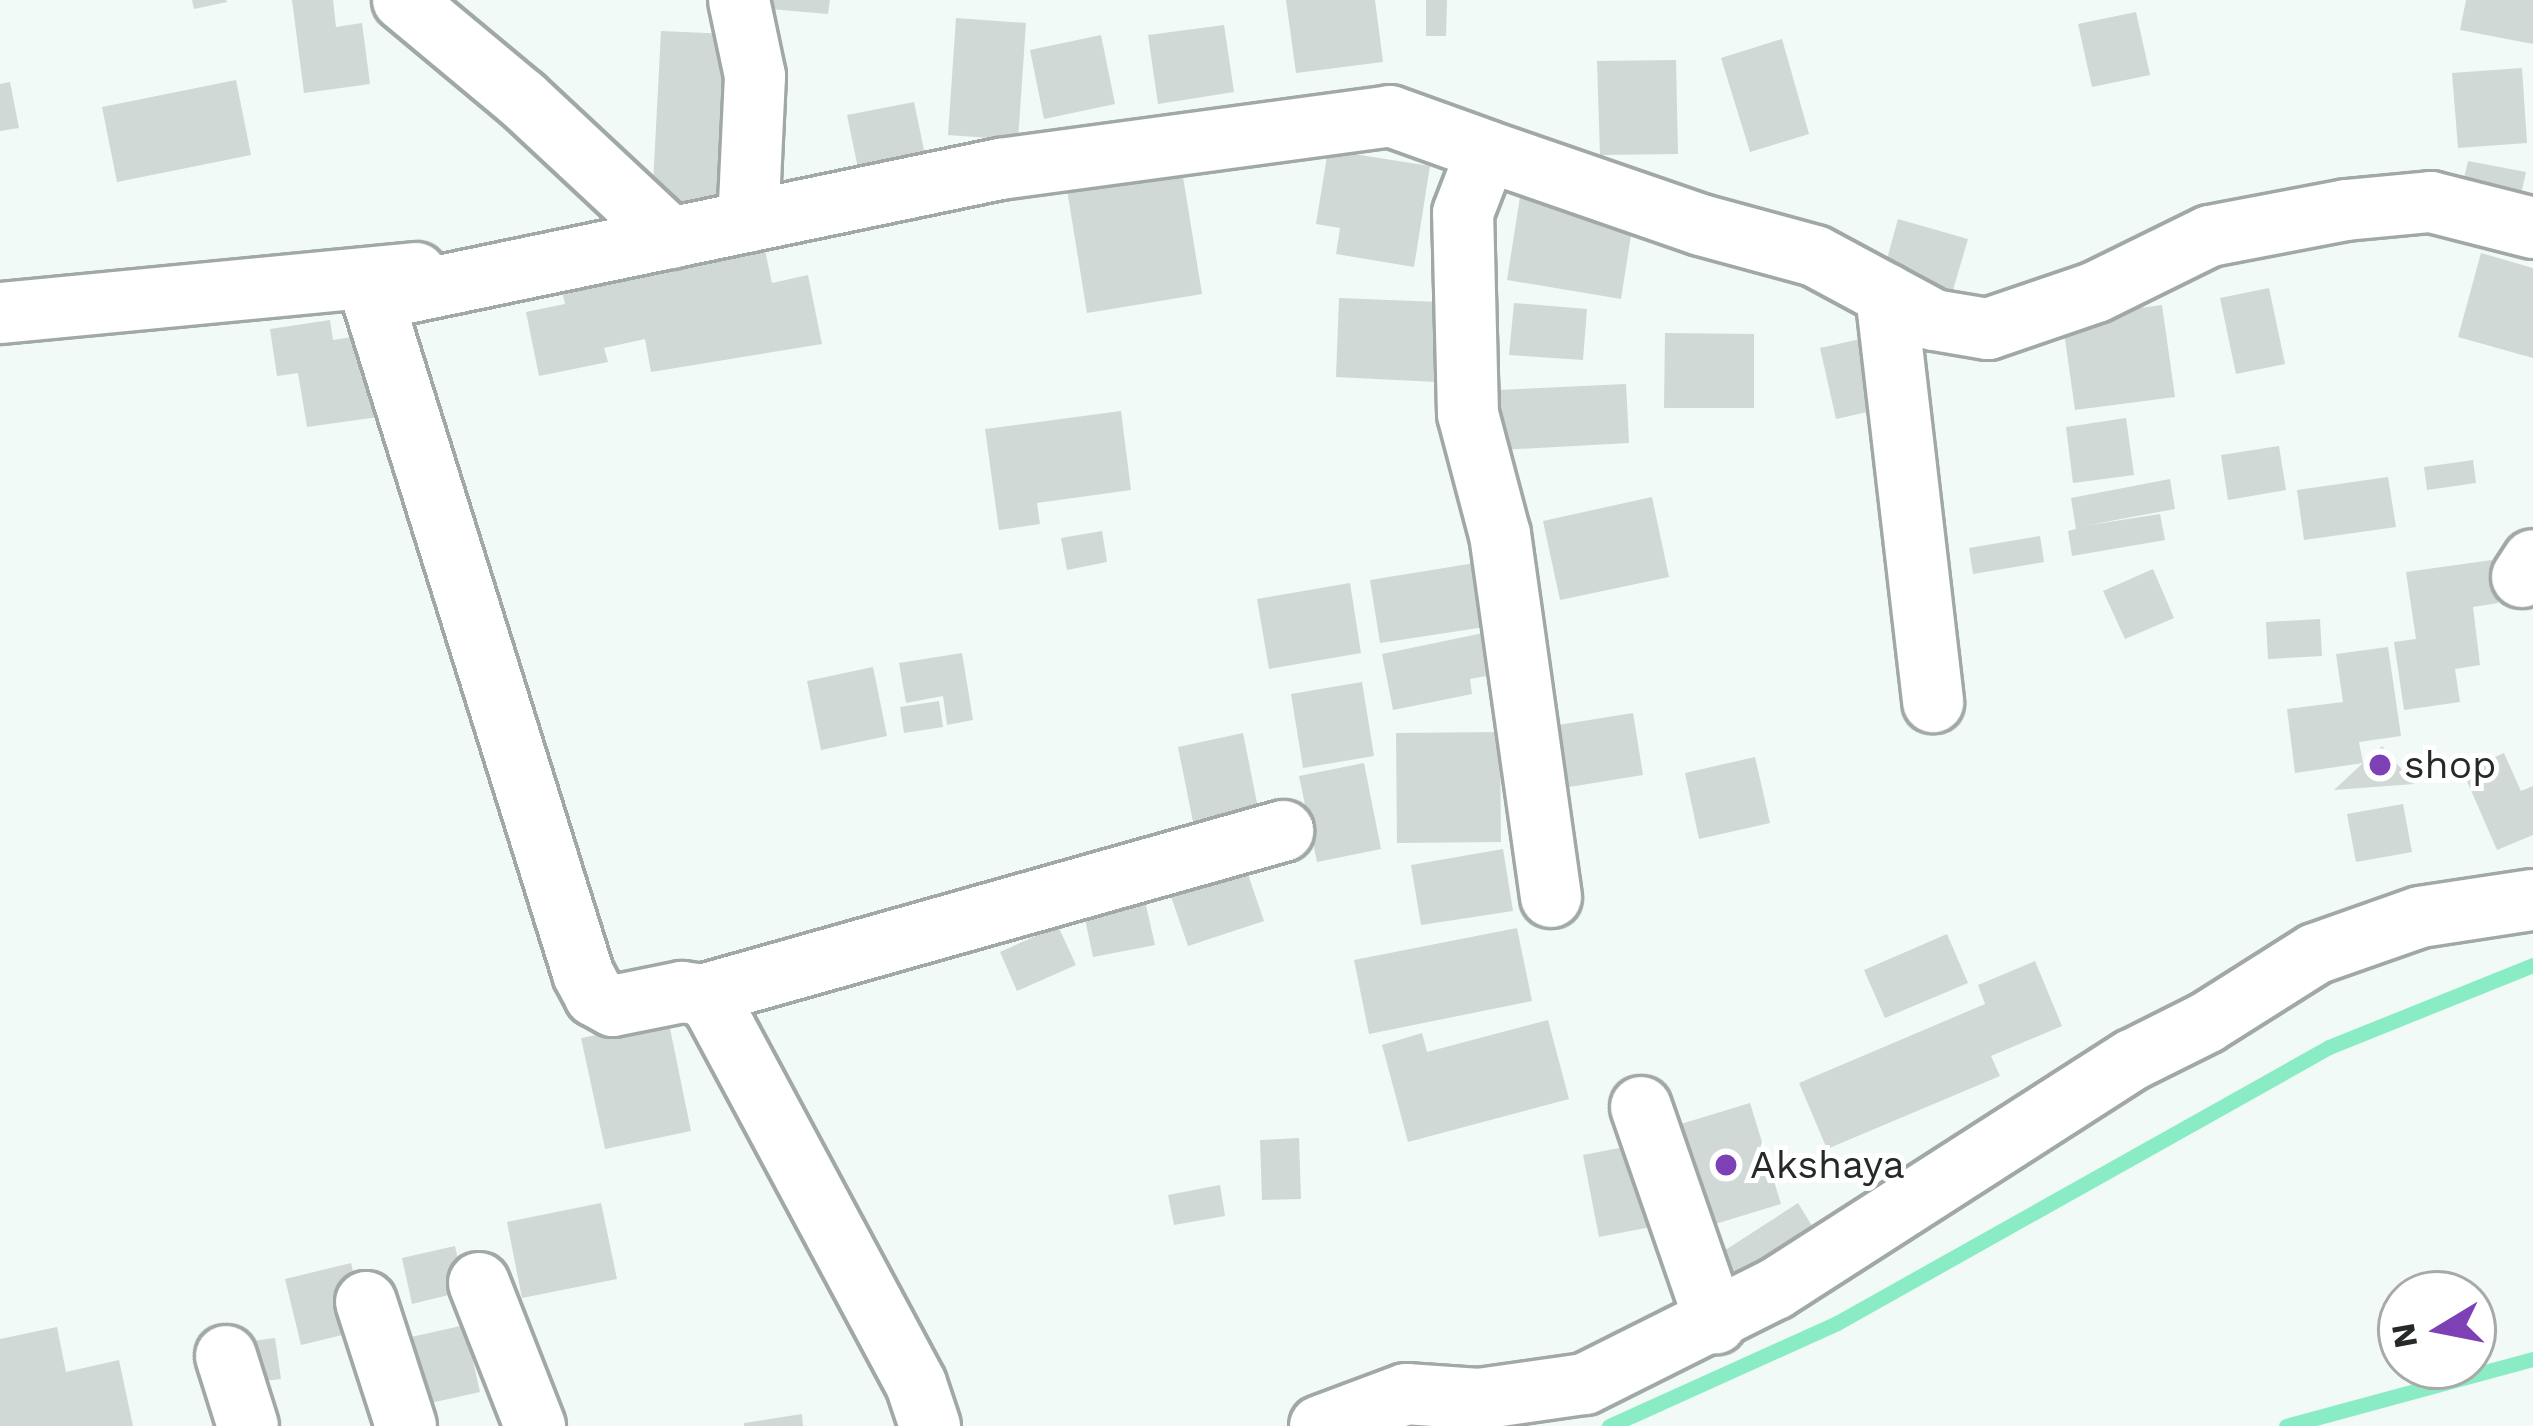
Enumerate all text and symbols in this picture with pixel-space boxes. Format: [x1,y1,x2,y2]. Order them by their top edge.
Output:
place label: shop [2404,742,2497,788]
marker: shop [2367,752,2393,778]
place label: Akshaya [1750,1142,1905,1188]
marker: Akshaya [1713,1152,1739,1178]
north arrow [2377,1270,2497,1390]
text: N [2383,1320,2425,1351]

